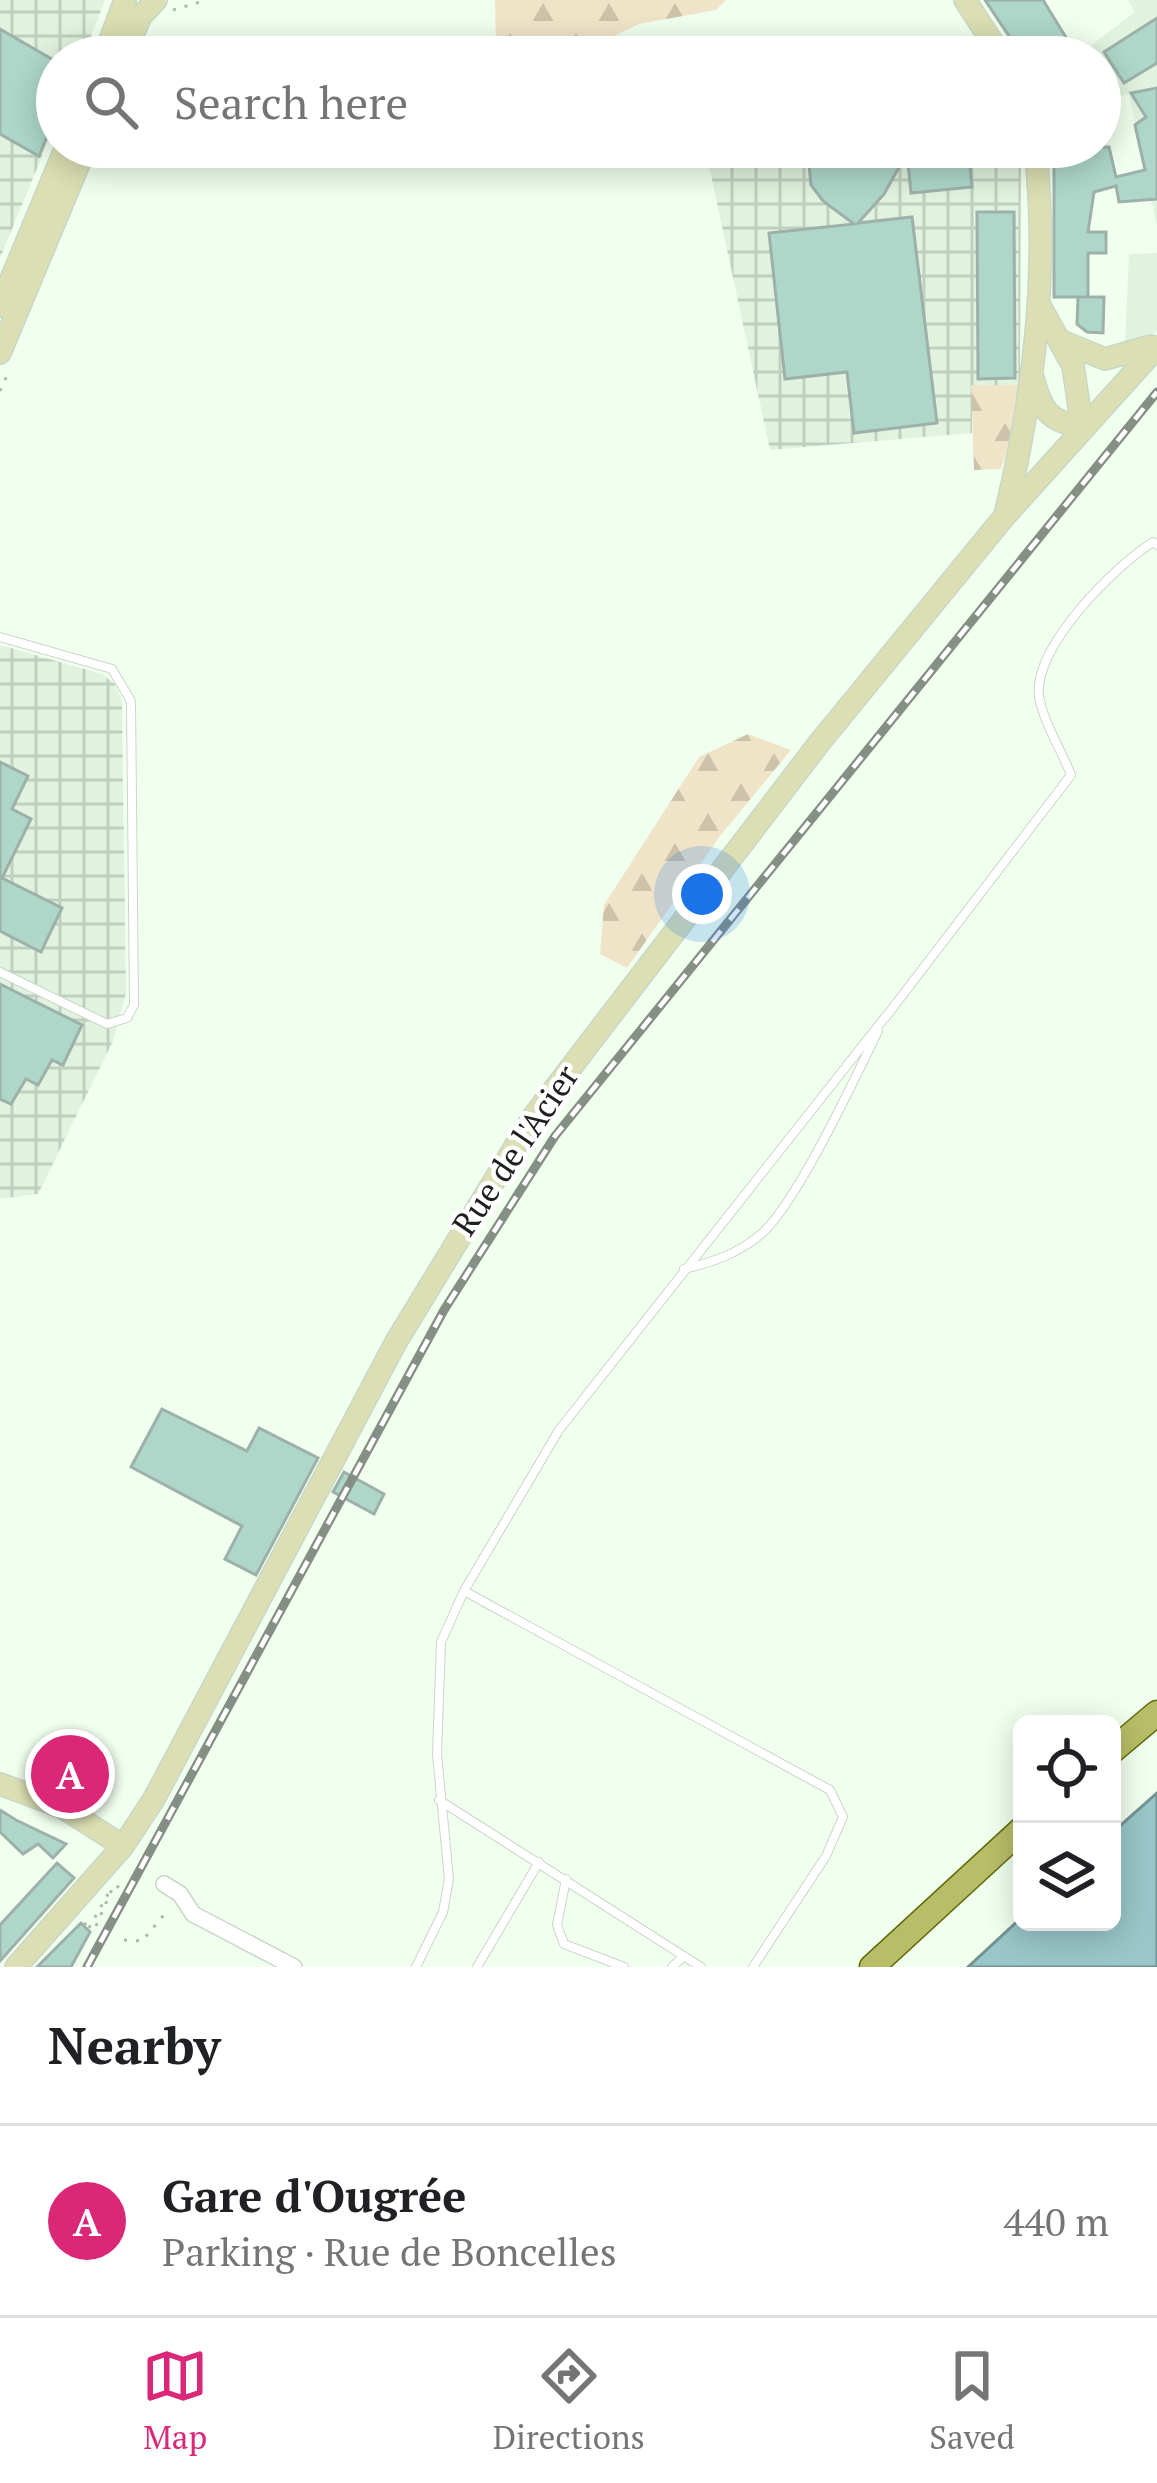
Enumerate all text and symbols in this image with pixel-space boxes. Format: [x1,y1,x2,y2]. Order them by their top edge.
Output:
search box [36,36,1121,168]
icon: search [78,69,144,135]
text: Search here [174,72,408,132]
your location [672,864,732,924]
street label: Rue de l'Acier [442,1056,588,1243]
map controls [1013,1715,1121,1931]
button: locate [1013,1715,1121,1823]
pin: A [31,1729,109,1819]
button: layers [1013,1823,1121,1931]
text: Nearby [48,2011,221,2079]
text: Gare d'Ougrée [162,2165,466,2225]
text: A [73,2195,101,2247]
text: 440 m [1004,2195,1109,2247]
text: Parking · Rue de Boncelles [162,2225,617,2277]
tab: Map [142,2343,208,2458]
tab: Directions [493,2343,645,2458]
tab: Saved [929,2343,1015,2458]

